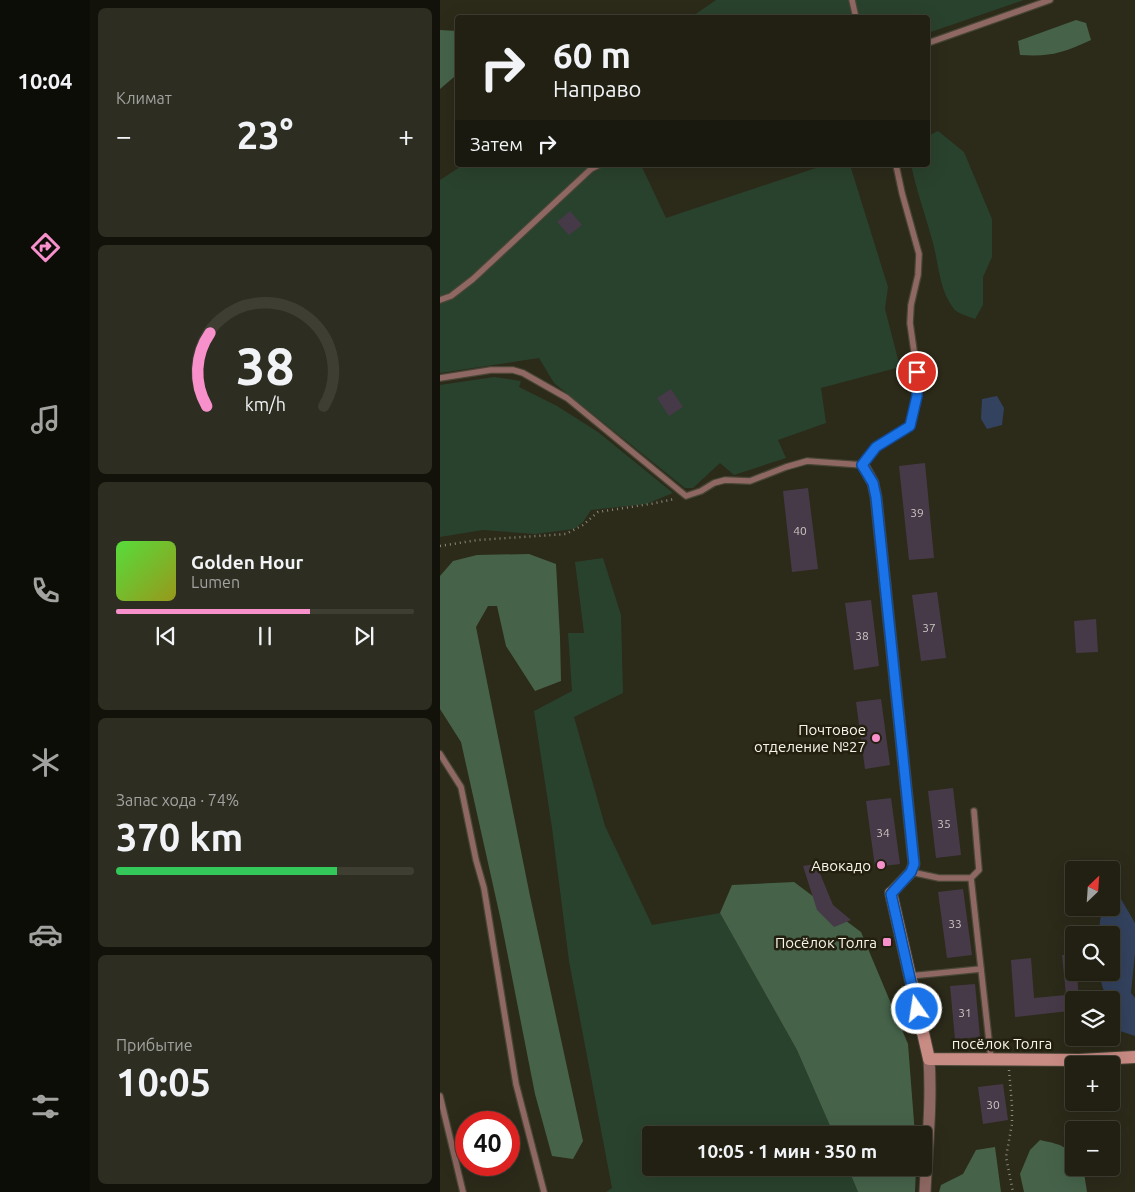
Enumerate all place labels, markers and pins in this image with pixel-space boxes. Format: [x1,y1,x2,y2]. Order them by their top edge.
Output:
pin [896,351,938,393]
place label: Почтовое отделение №27 [754,721,866,755]
marker: Почтовое отделение №27 [870,732,882,744]
place label: Авокадо [811,857,871,874]
marker: Авокадо [875,859,887,871]
place label: Посёлок Толга [775,934,877,951]
marker: Посёлок Толга [881,936,893,948]

